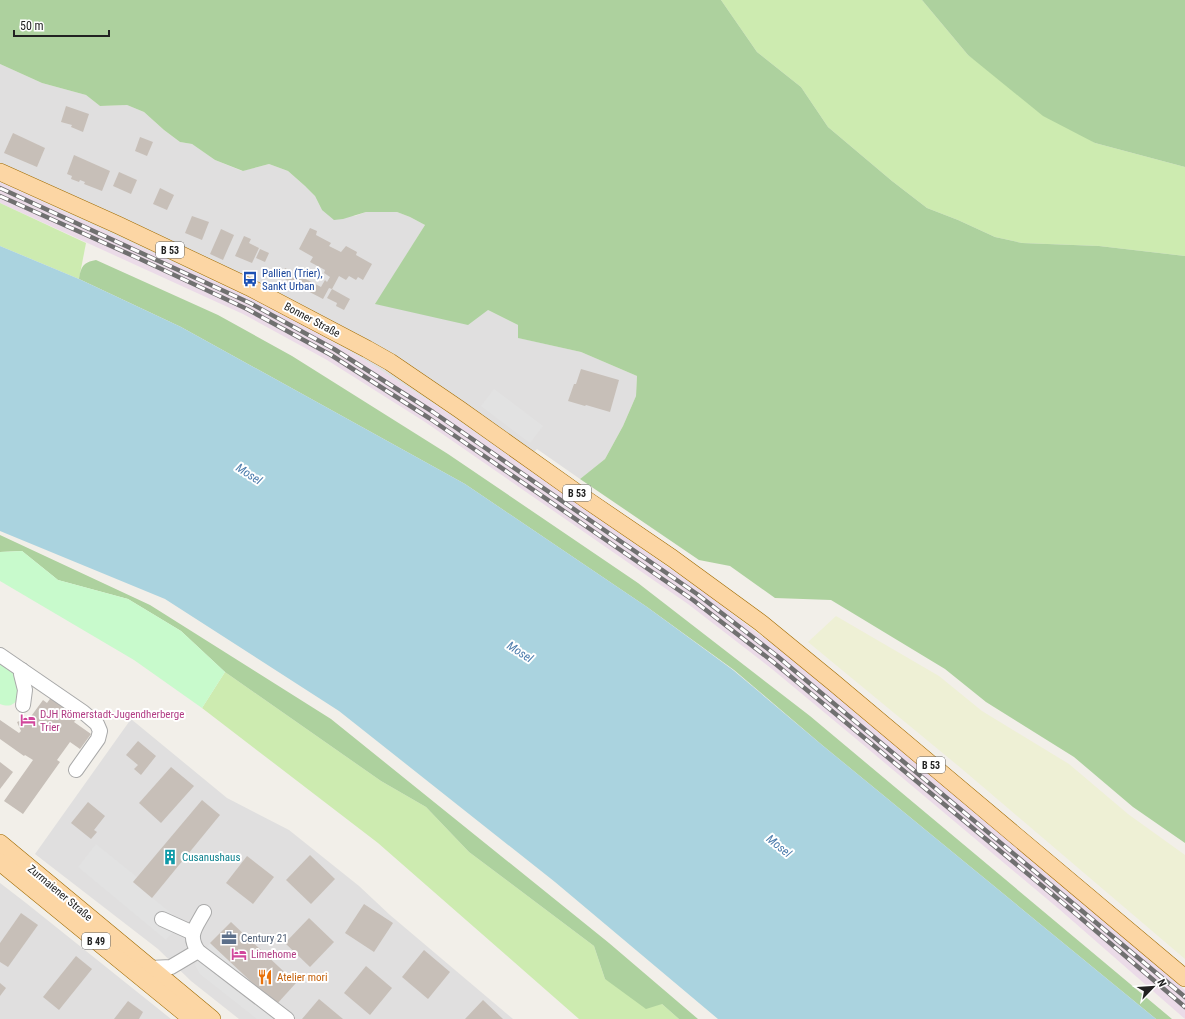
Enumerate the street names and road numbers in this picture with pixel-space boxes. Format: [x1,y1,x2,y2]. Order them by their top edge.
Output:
road number: B 53 [156,242,184,258]
street label: Bonner Straße [282,300,342,340]
road number: B 53 [563,485,591,501]
road number: B 53 [917,757,945,773]
street label: Zurmaiener Straße [25,862,95,924]
road number: B 49 [82,933,110,949]

